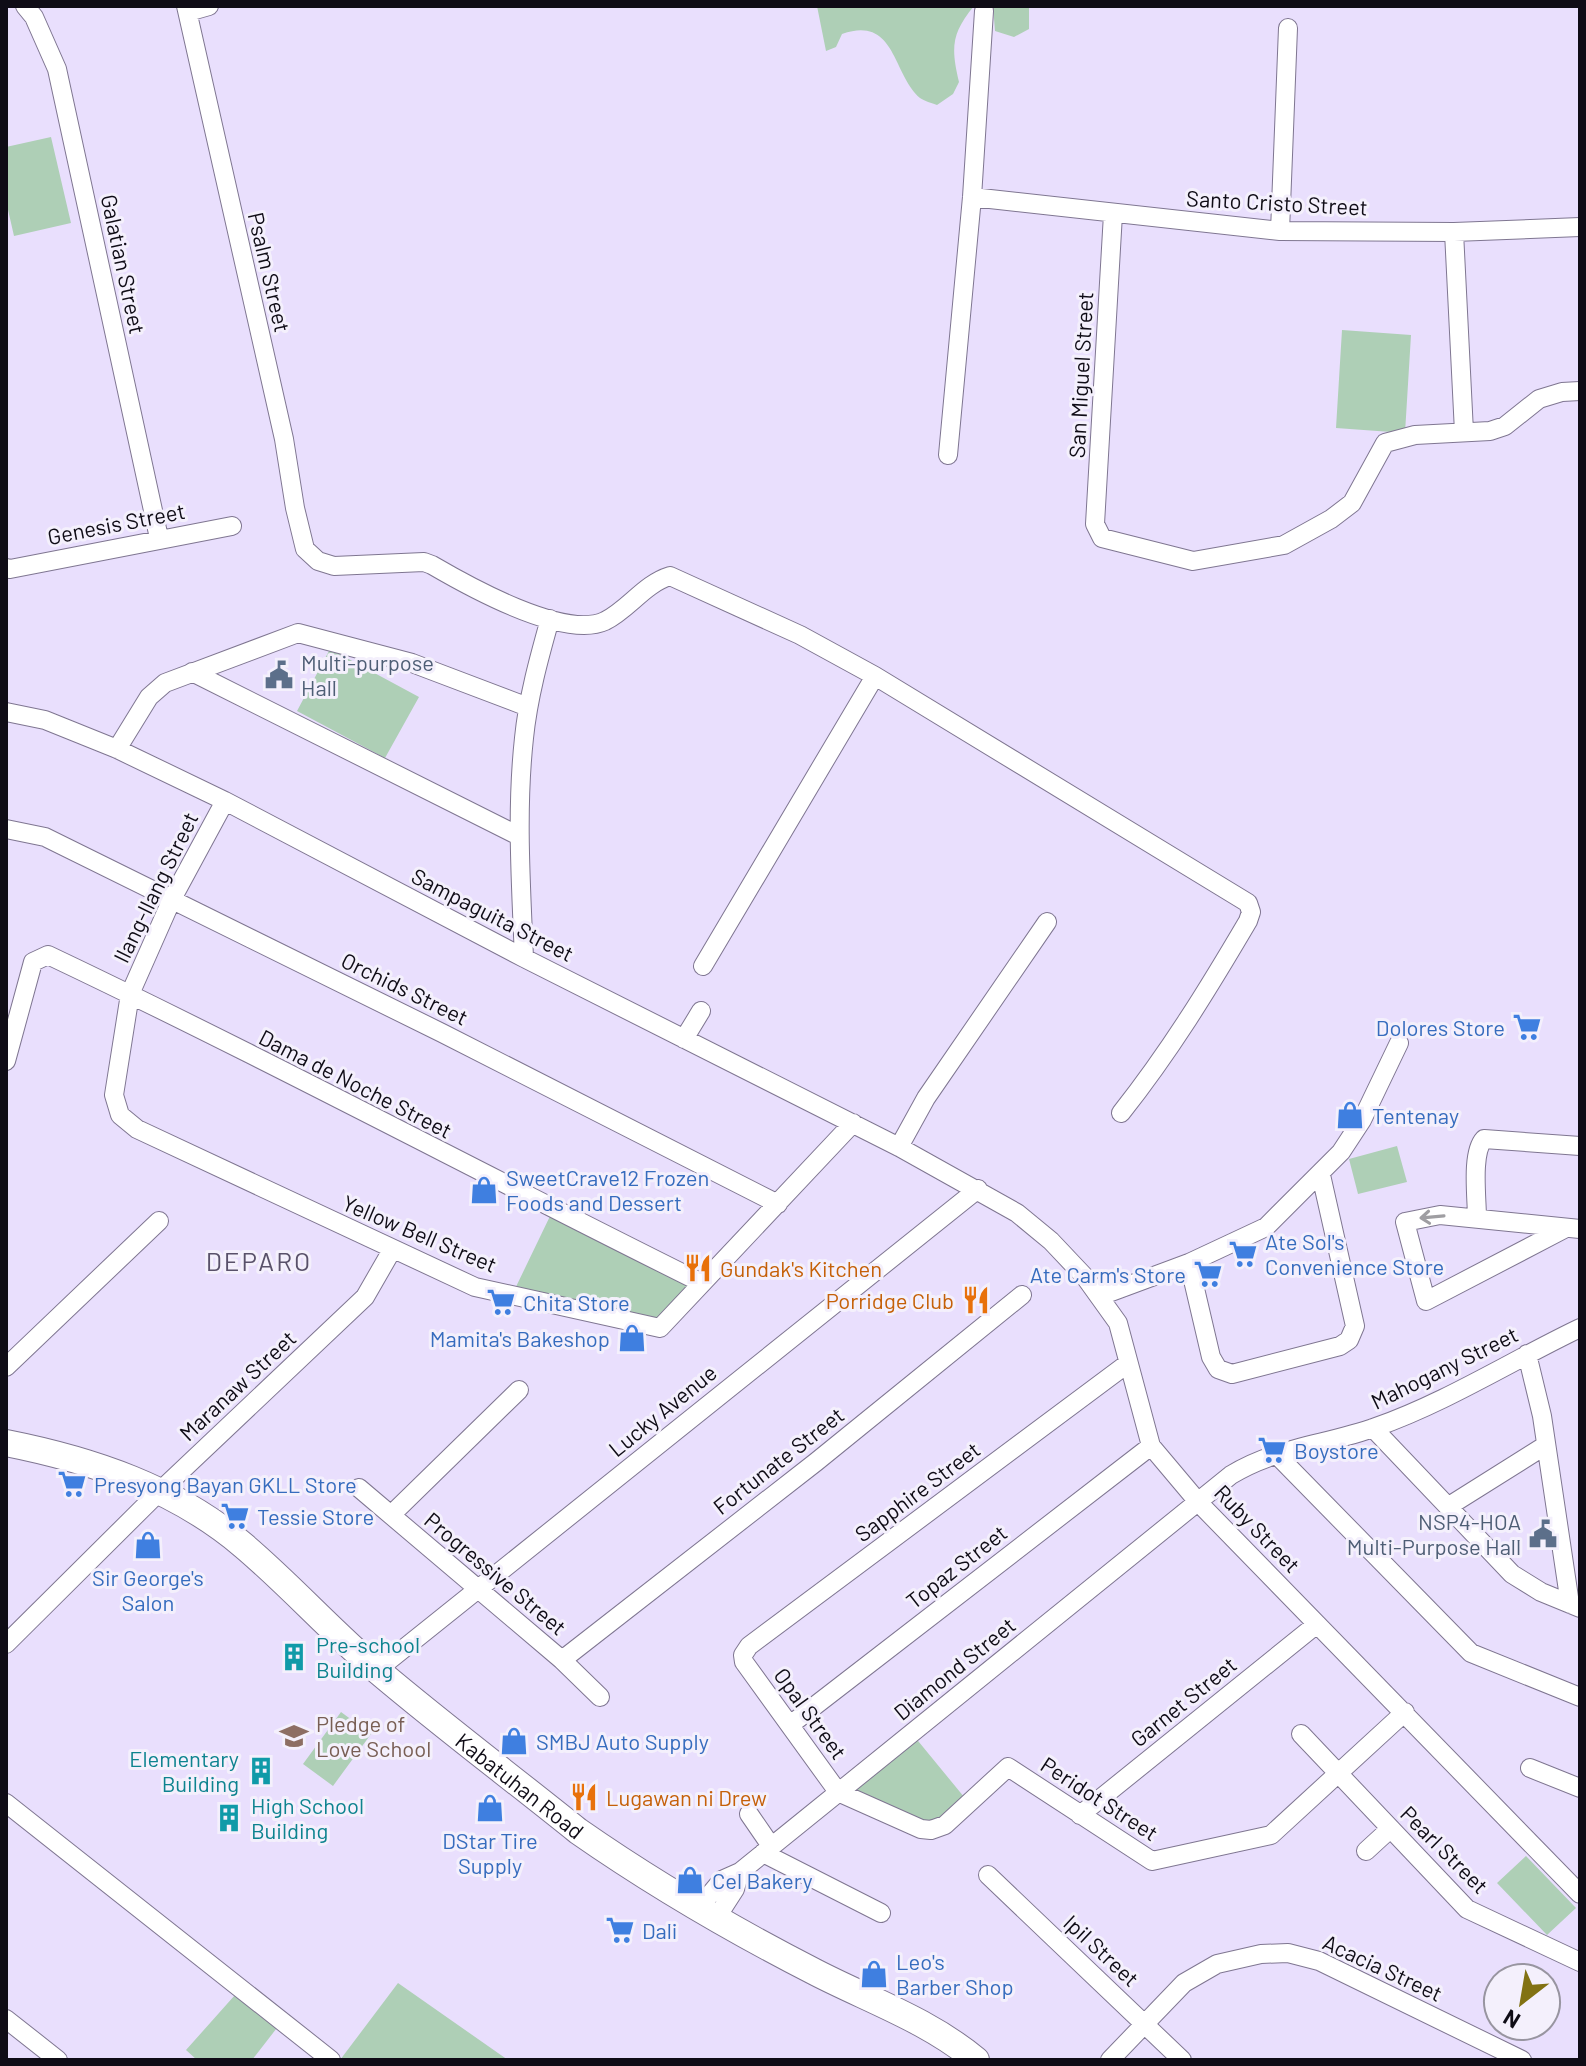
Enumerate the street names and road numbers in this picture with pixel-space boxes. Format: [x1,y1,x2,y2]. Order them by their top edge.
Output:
street label: Santo Cristo Street [1186,184,1368,220]
street label: Galatian Street [97,192,151,336]
street label: Psalm Street [244,209,296,335]
street label: San Miguel Street [1063,291,1097,459]
street label: Genesis Street [45,497,187,549]
street label: Ilang-Ilang Street [107,807,203,967]
street label: Sampaguita Street [408,862,578,966]
street label: Orchids Street [337,946,473,1030]
street label: Dama de Noche Street [255,1023,457,1143]
street label: Yellow Bell Street [339,1189,501,1277]
street label: Mahogany Street [1366,1320,1522,1414]
street label: Maranaw Street [173,1325,301,1445]
street label: Lucky Avenue [603,1359,721,1461]
street label: Fortunate Street [708,1401,848,1519]
street label: Sapphire Street [849,1436,985,1546]
street label: Ruby Street [1210,1479,1306,1577]
street label: Progressive Street [420,1506,572,1640]
street label: Topaz Street [900,1519,1012,1613]
street label: Diamond Street [888,1611,1020,1725]
street label: Garnet Street [1125,1651,1241,1751]
street label: Opal Street [769,1662,853,1764]
street label: Kabatuhan Road [451,1727,589,1844]
street label: Peridot Street [1037,1751,1163,1845]
street label: Pearl Street [1396,1800,1494,1898]
street label: Ipil Street [1059,1909,1145,1991]
street label: Acacia Street [1319,1928,1447,2006]

